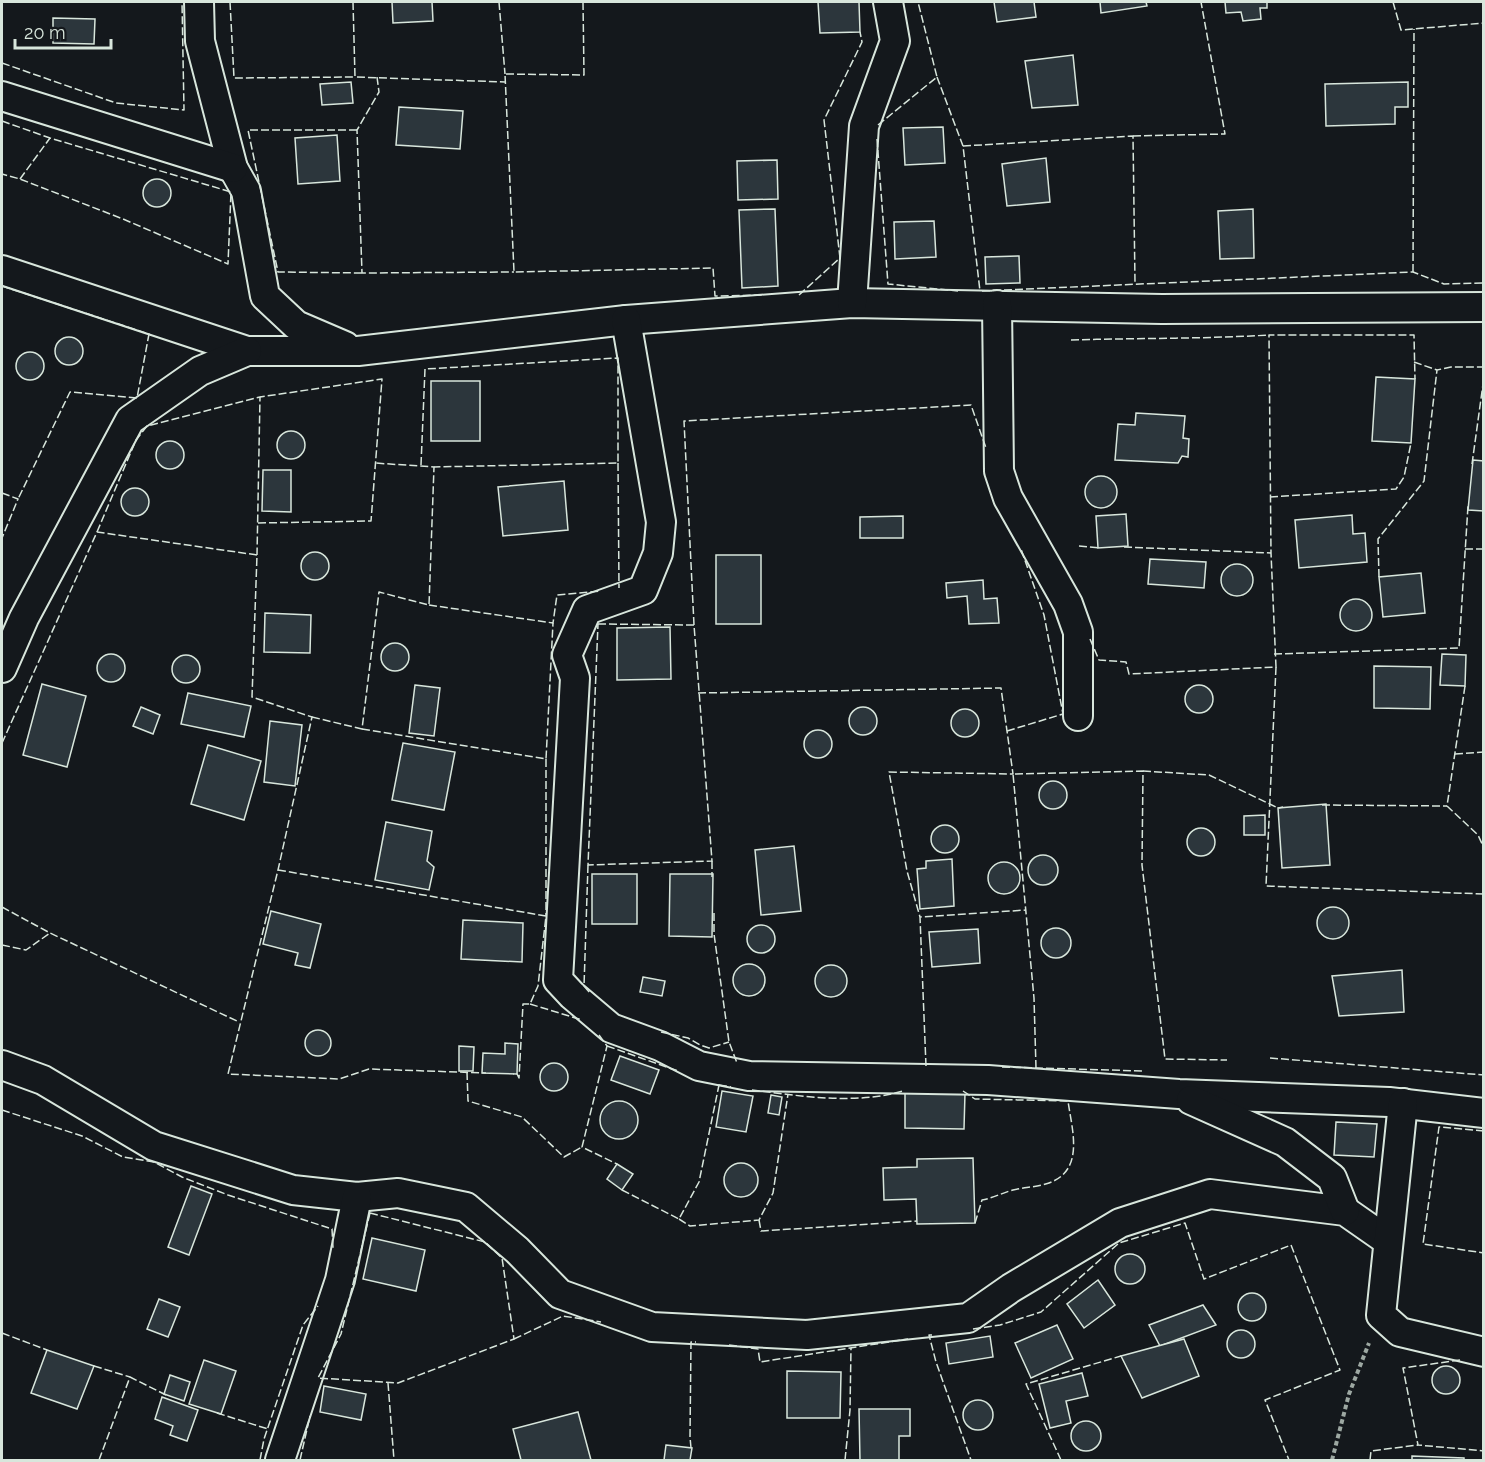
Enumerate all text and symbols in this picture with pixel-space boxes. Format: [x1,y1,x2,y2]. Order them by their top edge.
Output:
scale bar [15,12,111,50]
text: 20 m [24,22,66,43]

